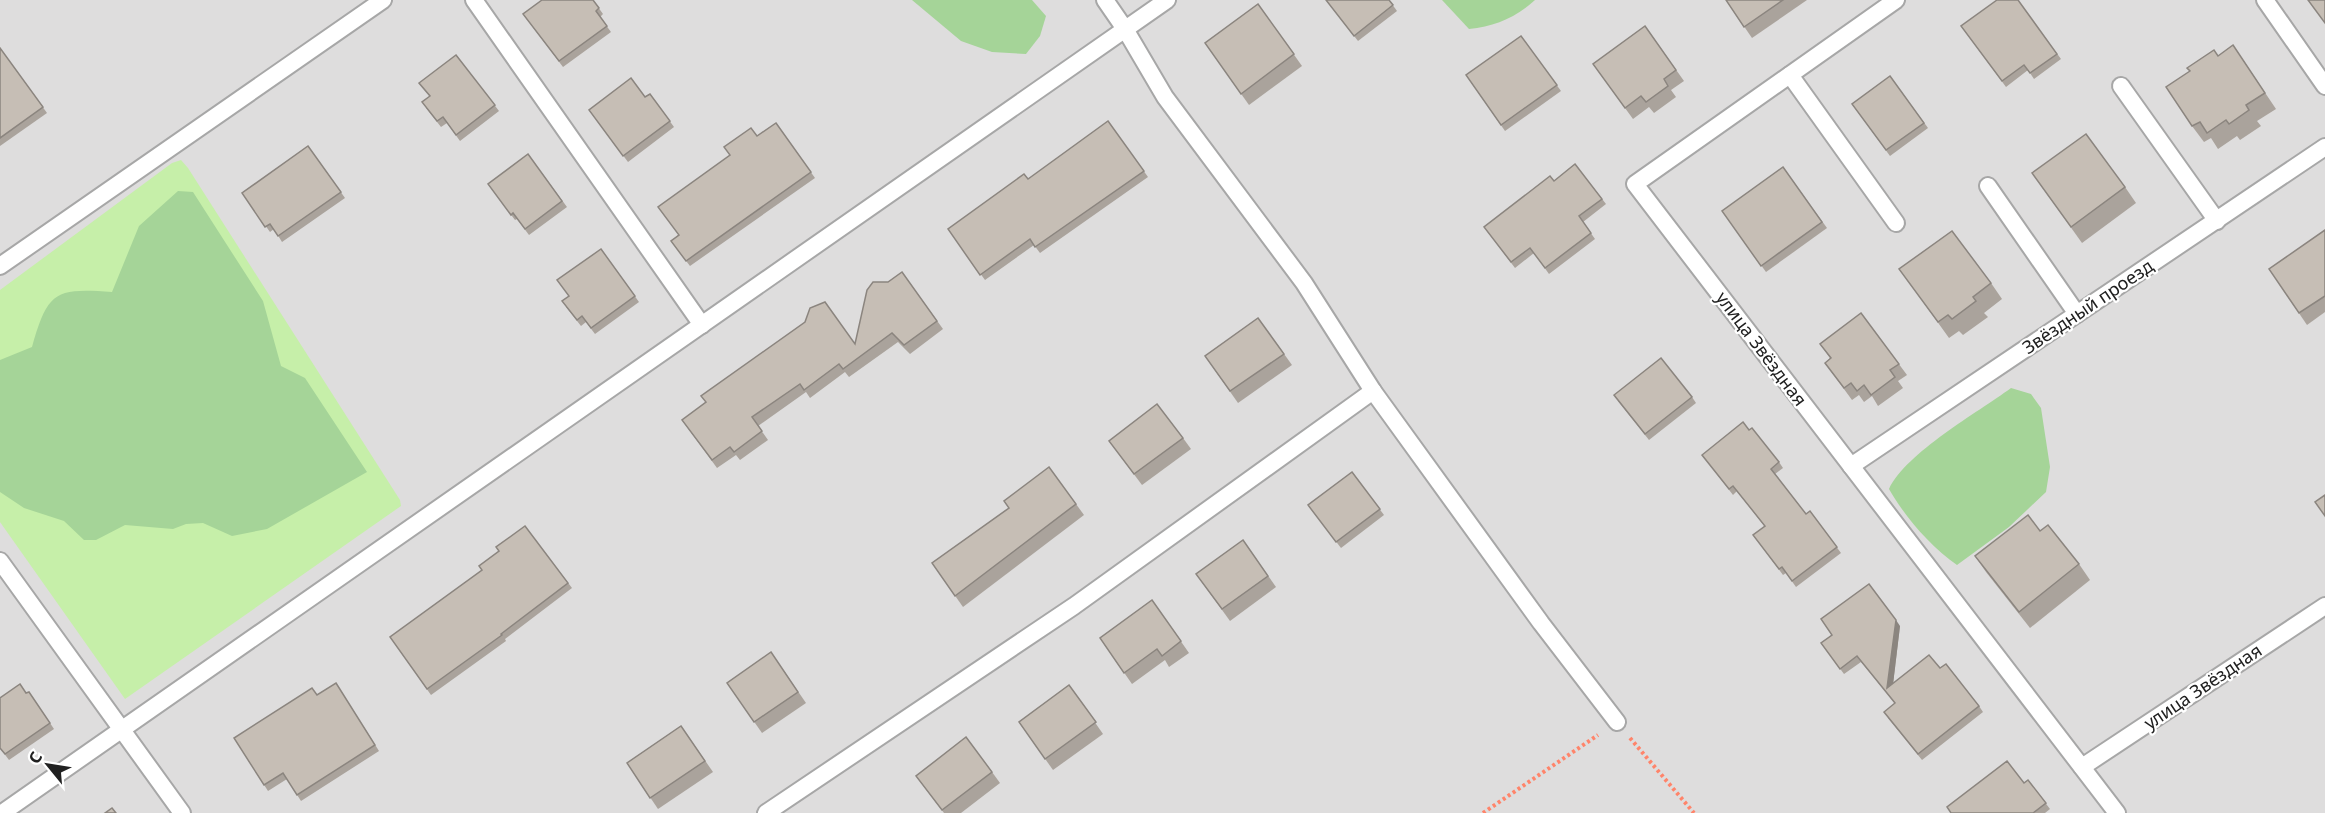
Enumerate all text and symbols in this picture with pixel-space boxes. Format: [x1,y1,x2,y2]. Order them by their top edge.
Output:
street label: Звёздный проезд [2017,253,2158,359]
street label: улица Звёздная [1711,286,1813,410]
street label: улица Звёздная [2139,638,2266,735]
north arrow [18,735,78,795]
text: С [23,748,47,767]

